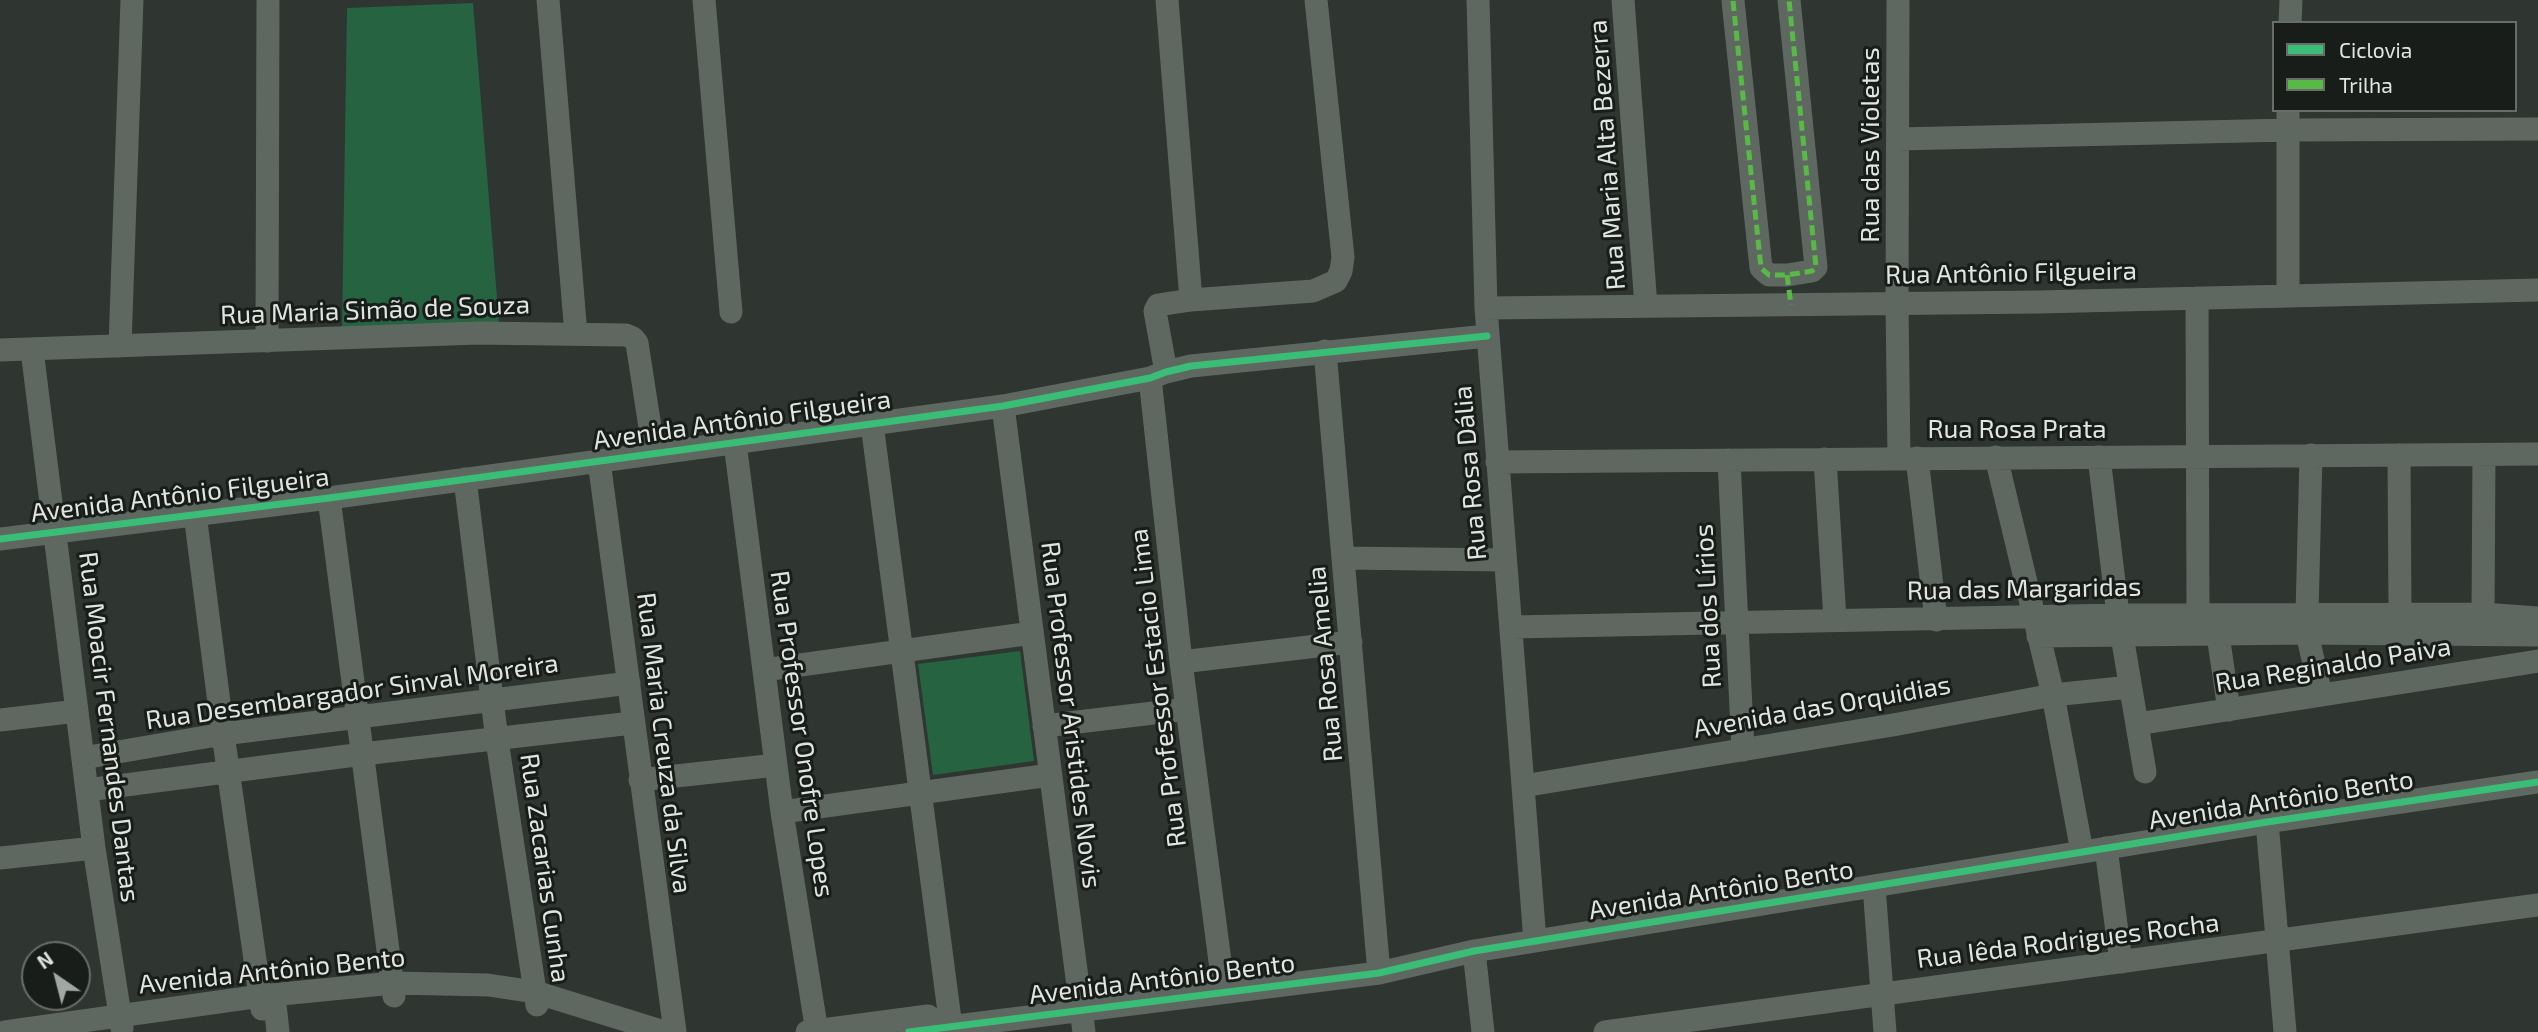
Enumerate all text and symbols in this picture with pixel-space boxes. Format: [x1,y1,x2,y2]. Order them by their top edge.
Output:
street label: Rua Maria Alta Bezerra [1582,19,1632,291]
legend [2272,21,2517,112]
text: Ciclovia [2339,37,2412,62]
street label: Rua das Violetas [1854,47,1886,243]
text: Trilha [2339,72,2393,97]
street label: Rua Antônio Filgueira [1885,255,2137,291]
street label: Rua Maria Simão de Souza [220,289,530,331]
street label: Avenida Antônio Filgueira [591,384,893,456]
street label: Rua Rosa Dália [1447,385,1493,561]
street label: Rua Rosa Prata [1927,413,2107,445]
street label: Avenida Antônio Filgueira [29,461,331,529]
street label: Rua dos Lírios [1688,523,1728,689]
street label: Rua Professor Estacio Lima [1123,527,1193,849]
street label: Rua Professor Aristides Novis [1034,540,1108,890]
street label: Rua Moacir Fernandes Dantas [72,550,146,904]
street label: Rua Rosa Amelia [1301,565,1349,763]
street label: Rua Professor Onofre Lopes [764,569,840,899]
street label: Rua das Margaridas [1907,571,2141,607]
street label: Rua Maria Creuza da Silva [630,591,698,895]
street label: Rua Reginaldo Paiva [2213,631,2453,699]
street label: Rua Desembargador Sinval Moreira [144,648,560,736]
street label: Avenida das Orquidias [1691,669,1953,745]
street label: Rua Zacarias Cunha [513,751,577,985]
street label: Avenida Antônio Bento [2146,764,2416,836]
street label: Avenida Antônio Bento [1586,854,1856,926]
street label: Rua Iêda Rodrigues Rocha [1915,907,2221,975]
north arrow [21,941,91,1011]
street label: Avenida Antônio Bento [137,941,407,1001]
text: N [33,947,57,973]
street label: Avenida Antônio Bento [1027,947,1297,1011]

